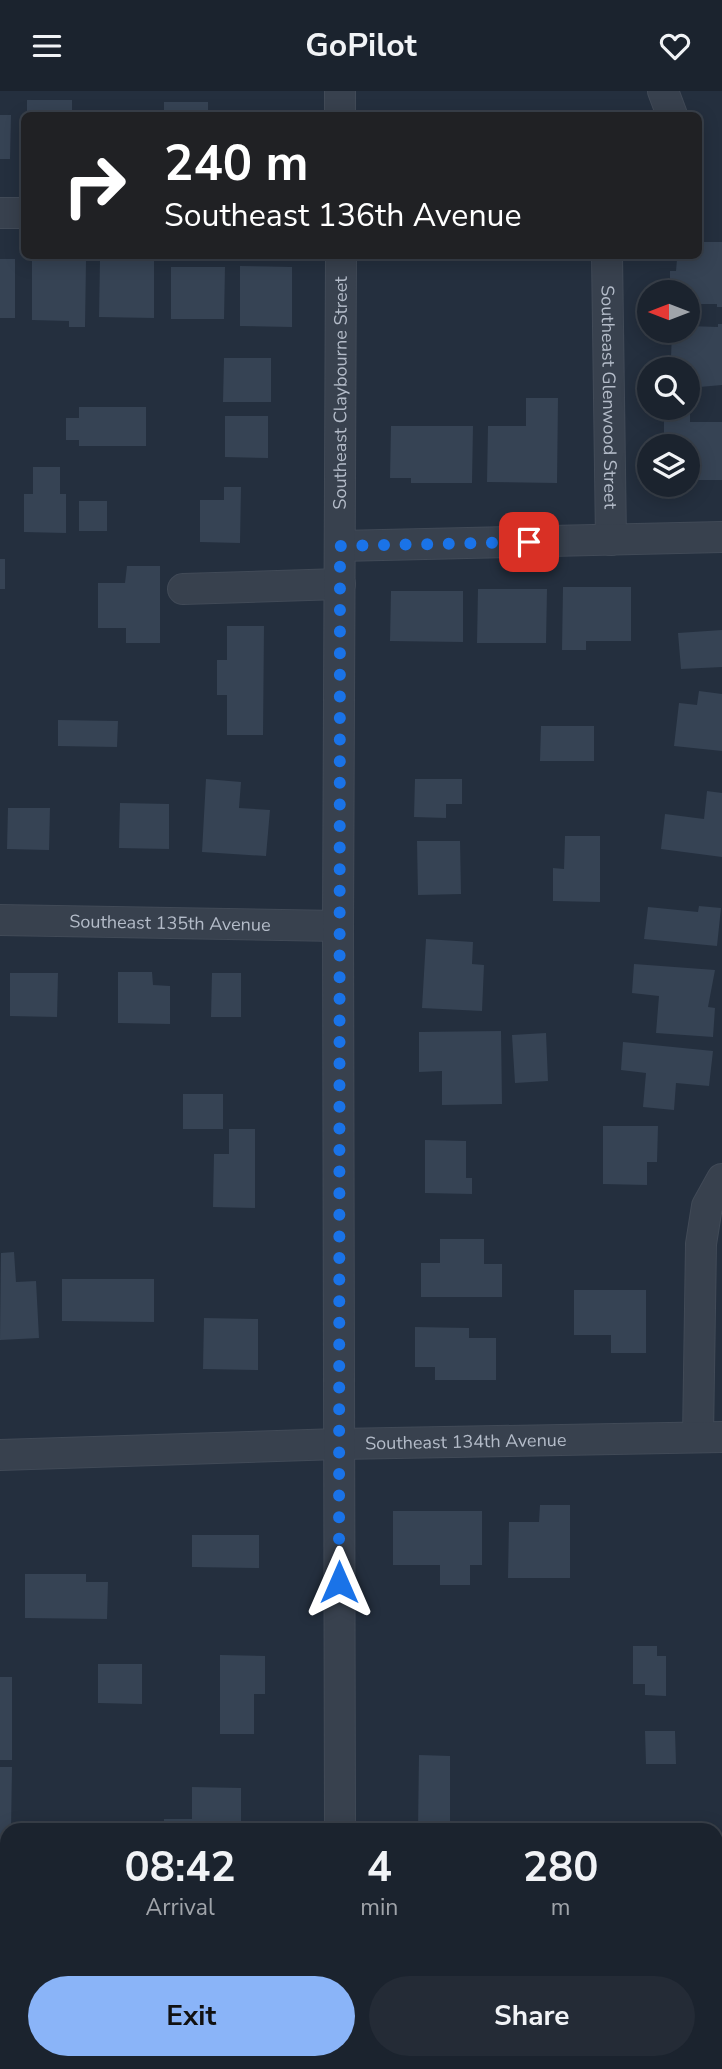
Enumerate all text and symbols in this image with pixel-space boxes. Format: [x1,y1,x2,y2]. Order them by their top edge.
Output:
text: GoPilot [305,24,417,67]
icon: menu [28,27,66,65]
icon: heart [656,27,694,65]
text: 240 m [164,130,308,197]
icon: right [49,140,140,231]
text: Southeast 136th Avenue [164,194,522,237]
street label: Southeast Claybourne Street [328,276,353,510]
north arrow [637,280,700,343]
map controls [637,280,700,497]
street label: Southeast Glenwood Street [595,285,623,510]
button: search [637,357,700,420]
button: layers [637,434,700,497]
pin [499,512,559,572]
icon: arrive [510,523,548,561]
street label: Southeast 135th Avenue [69,909,271,937]
street label: Southeast 134th Avenue [365,1428,567,1456]
position arrow [302,1545,376,1619]
text: 08:42 [125,1839,236,1896]
text: 4 [367,1839,392,1896]
text: 280 [523,1839,598,1896]
text: Arrival [146,1892,215,1923]
text: min [360,1892,398,1923]
text: m [551,1892,571,1923]
button: Exit [28,1976,355,2056]
button: Share [369,1976,695,2056]

